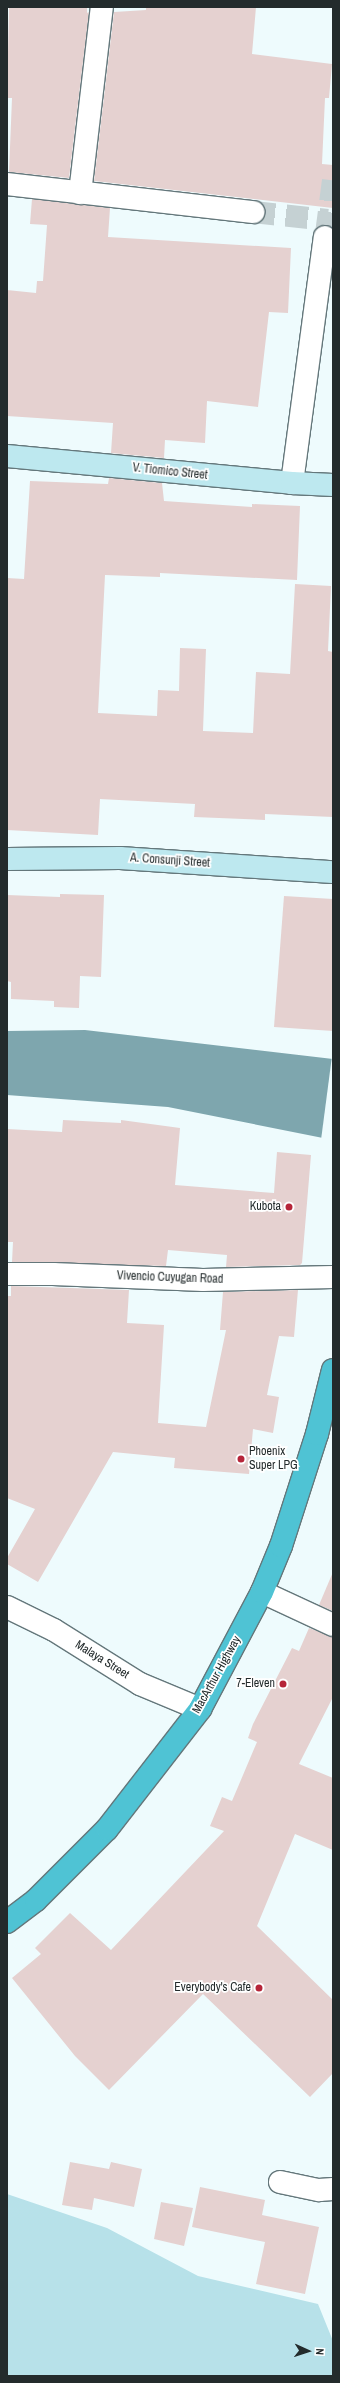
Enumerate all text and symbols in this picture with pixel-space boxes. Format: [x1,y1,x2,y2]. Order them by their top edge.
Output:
street label: V. Tiomico Street [132,461,208,483]
street label: A. Consunji Street [130,851,210,871]
place label: Kubota [250,1200,281,1214]
marker: Kubota [284,1202,294,1212]
street label: Vivencio Cuyugan Road [117,1269,223,1287]
place label: Phoenix Super LPG [249,1445,298,1473]
marker: Phoenix Super LPG [236,1454,246,1464]
street label: MacArthur Highway [190,1634,244,1716]
street label: Malaya Street [72,1638,132,1682]
place label: 7-Eleven [236,1677,275,1691]
marker: 7-Eleven [278,1679,288,1689]
place label: Everybody's Cafe [174,1981,251,1995]
marker: Everybody's Cafe [254,1983,264,1993]
north arrow [288,2331,328,2371]
text: N [313,2348,327,2355]

